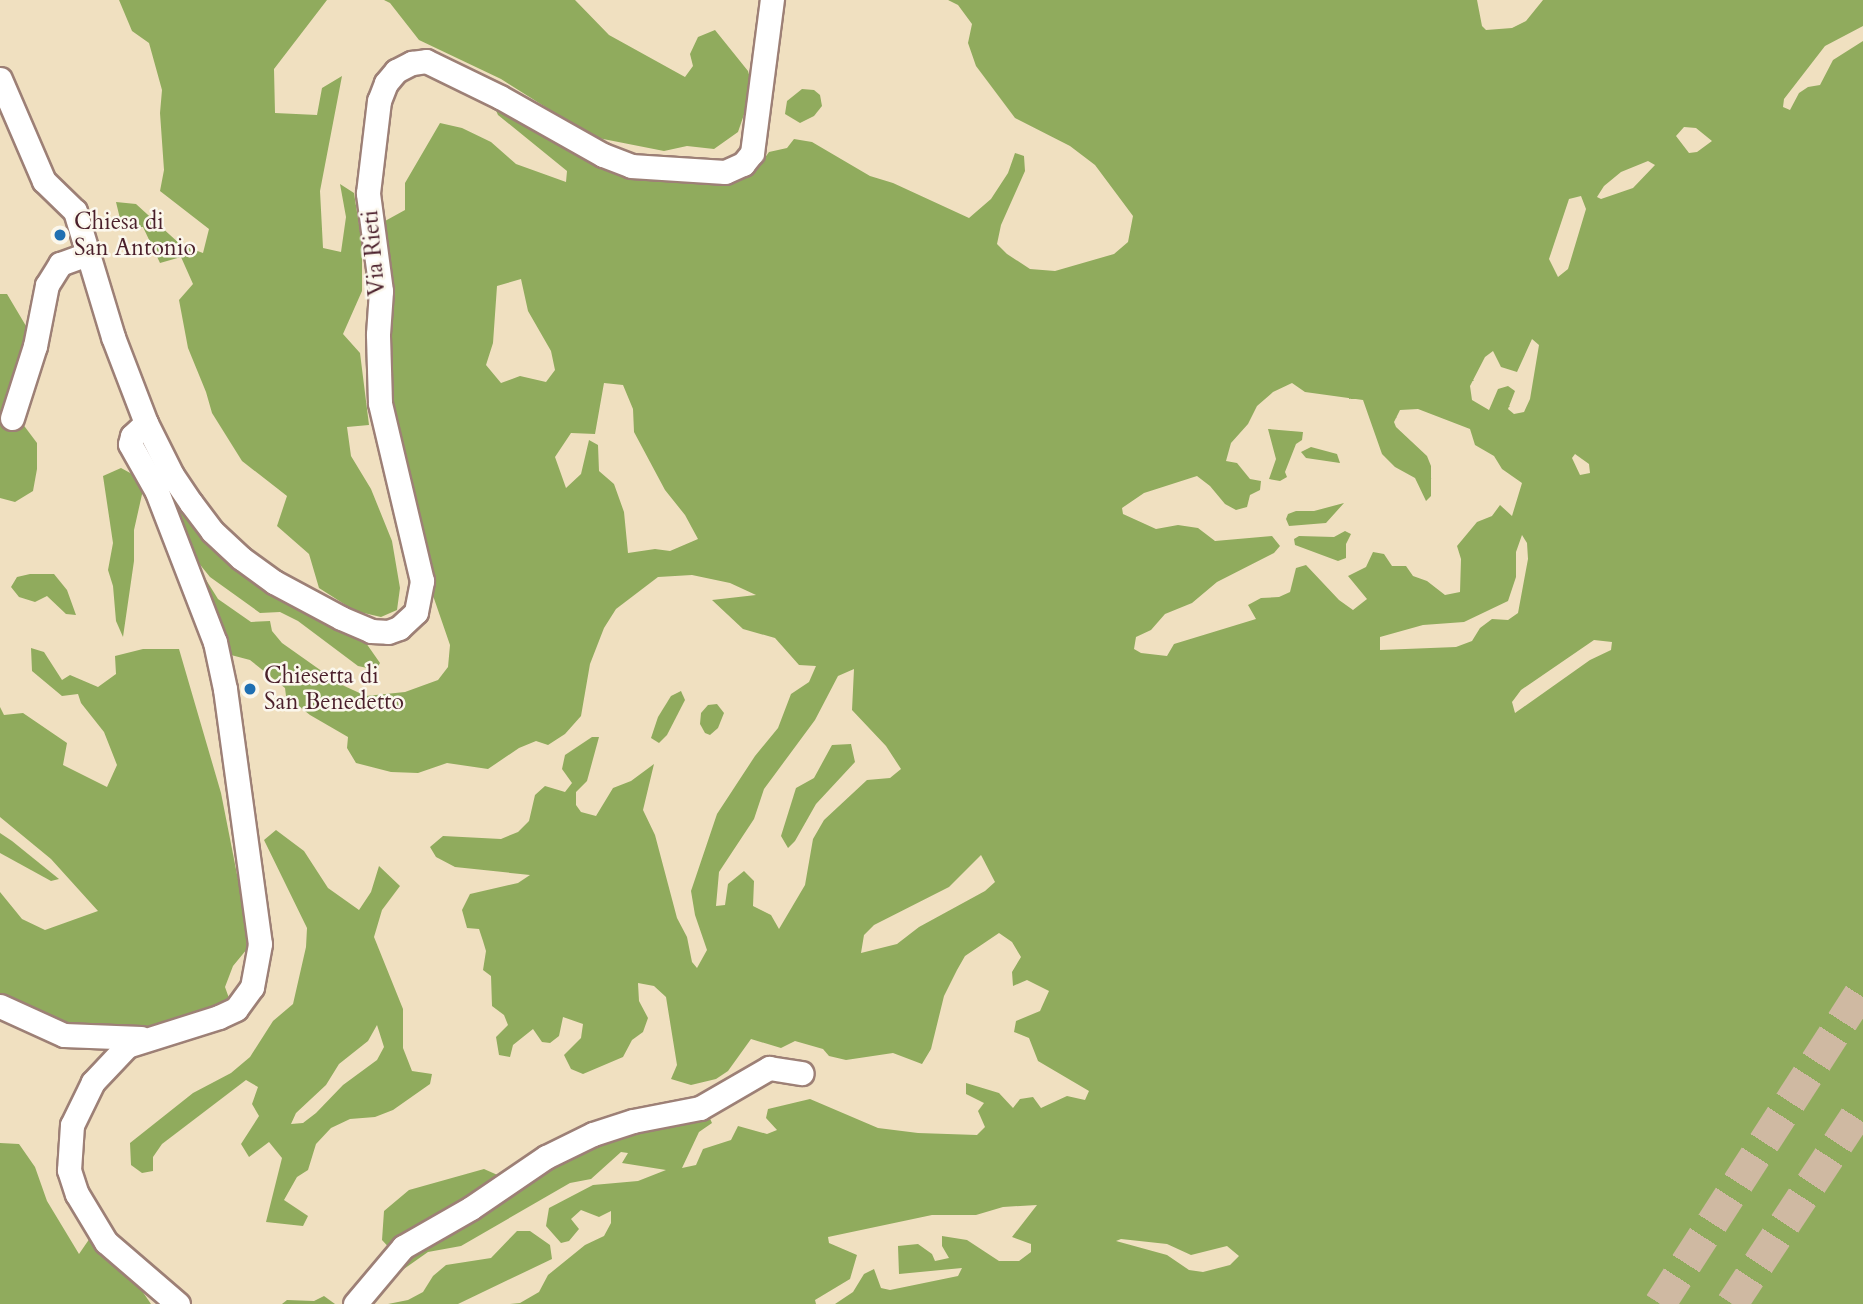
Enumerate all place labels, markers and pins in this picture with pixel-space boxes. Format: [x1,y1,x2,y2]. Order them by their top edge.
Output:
place label: Chiesa di San Antonio [74,208,196,262]
marker: Chiesa di San Antonio [52,227,68,243]
place label: Chiesetta di San Benedetto [264,662,404,716]
marker: Chiesetta di San Benedetto [242,681,258,697]

